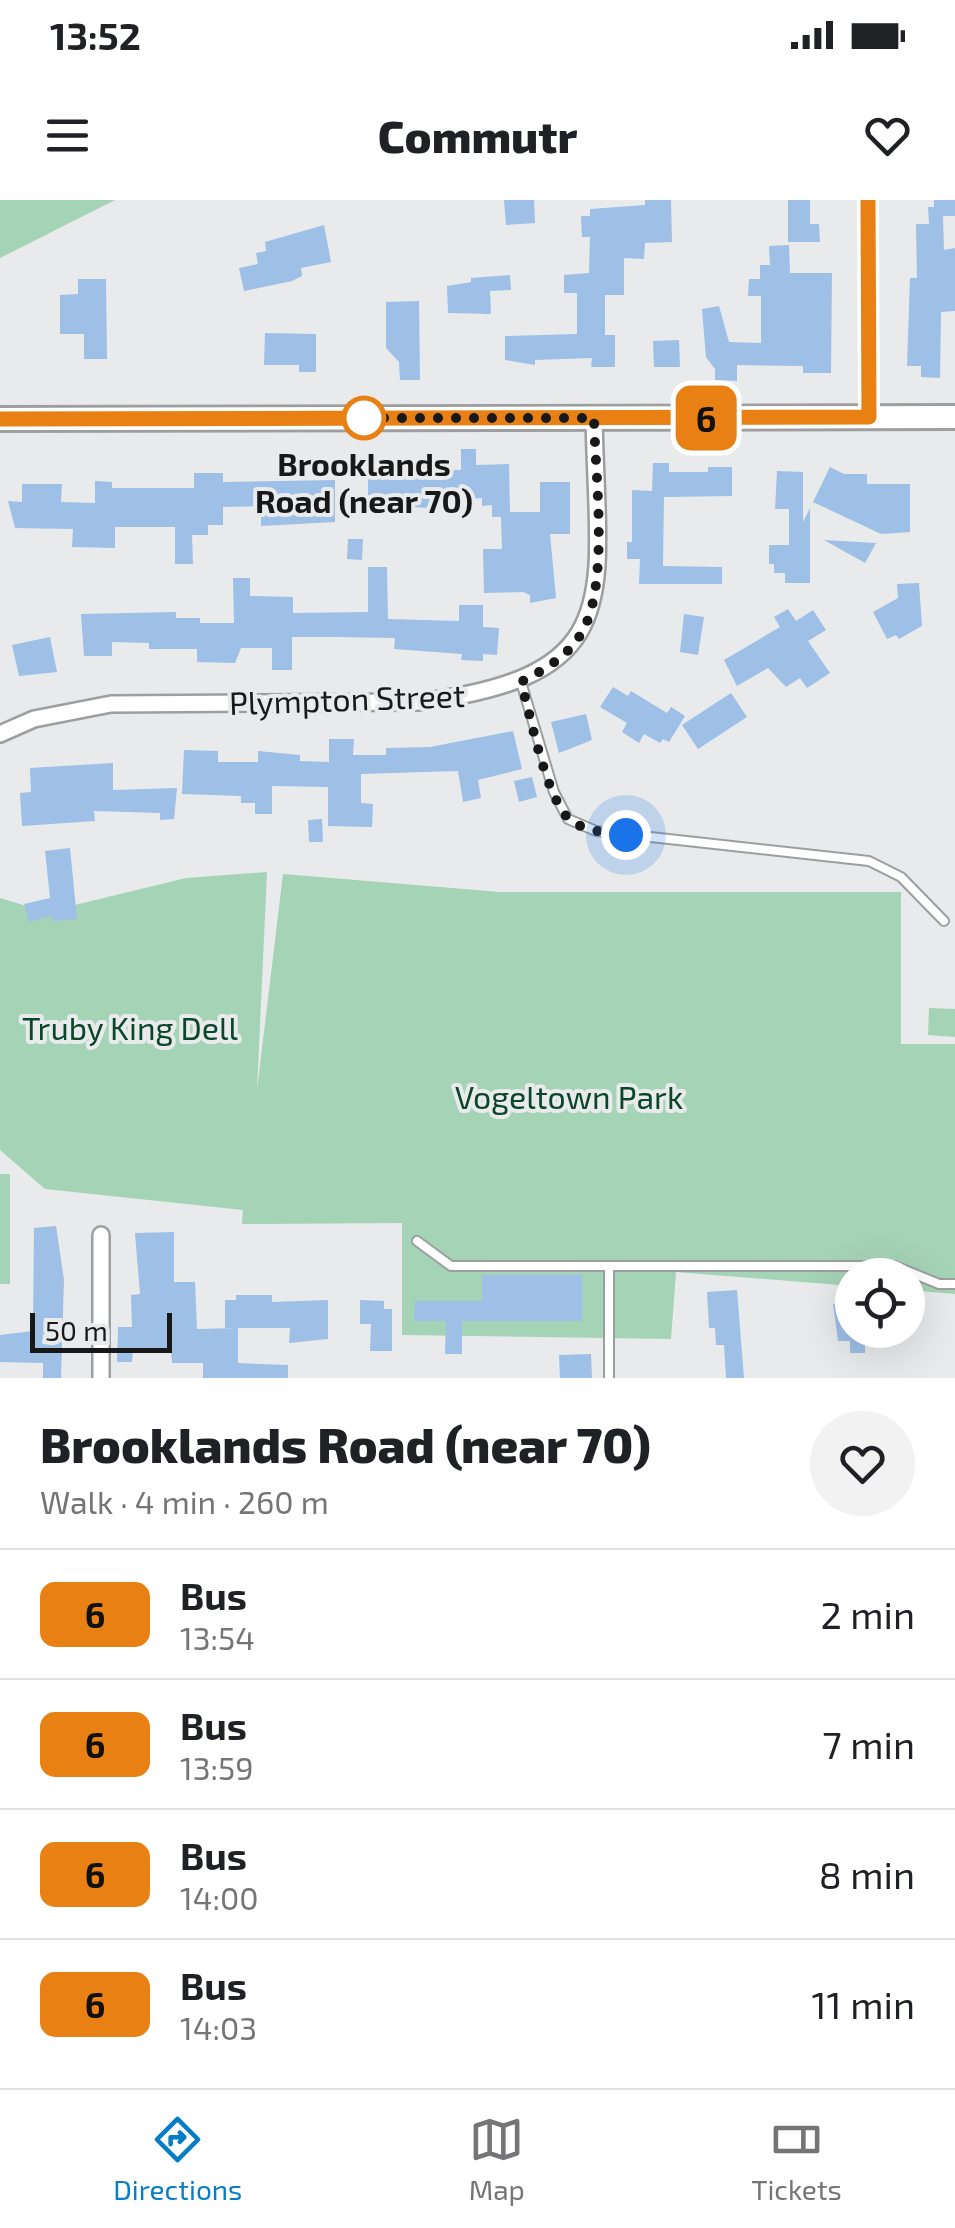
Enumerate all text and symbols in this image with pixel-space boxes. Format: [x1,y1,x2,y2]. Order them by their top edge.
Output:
text: 13:52 [50,12,141,58]
icon: menu [40,108,95,163]
text: Commutr [378,108,577,162]
icon: heart [860,108,915,163]
line badge: 6 [674,386,738,450]
marker: Brooklands Road (near 70) [343,397,385,439]
text: 6 [696,397,716,439]
place label: Brooklands Road (near 70) [255,444,473,519]
street label: Plympton Street [228,675,466,721]
your location [601,810,651,860]
park label: Truby King Dell [22,1008,238,1046]
park label: Vogeltown Park [455,1077,683,1115]
map controls [835,1258,925,1348]
button: locate [835,1258,925,1348]
scale bar [30,1308,172,1352]
text: 50 m [45,1313,108,1347]
button: heart [810,1411,915,1516]
text: Brooklands Road (near 70) [40,1415,651,1473]
text: Walk · 4 min · 260 m [40,1482,329,1520]
text: Bus [180,1572,247,1618]
text: 2 min [820,1591,915,1637]
text: 6 [85,1593,105,1635]
text: 13:54 [180,1618,255,1656]
text: Bus [180,1702,247,1748]
text: 7 min [822,1721,915,1767]
text: 6 [85,1723,105,1765]
text: 13:59 [180,1748,254,1786]
text: Bus [180,1832,247,1878]
text: 8 min [819,1851,915,1897]
text: 6 [85,1853,105,1895]
text: 14:00 [180,1878,259,1916]
text: Bus [180,1962,247,2008]
text: 11 min [811,1981,915,2027]
text: 6 [85,1983,105,2025]
text: 14:03 [180,2008,257,2046]
tab: Directions [113,2112,242,2206]
tab: Map [469,2112,525,2206]
tab: Tickets [751,2112,842,2206]

